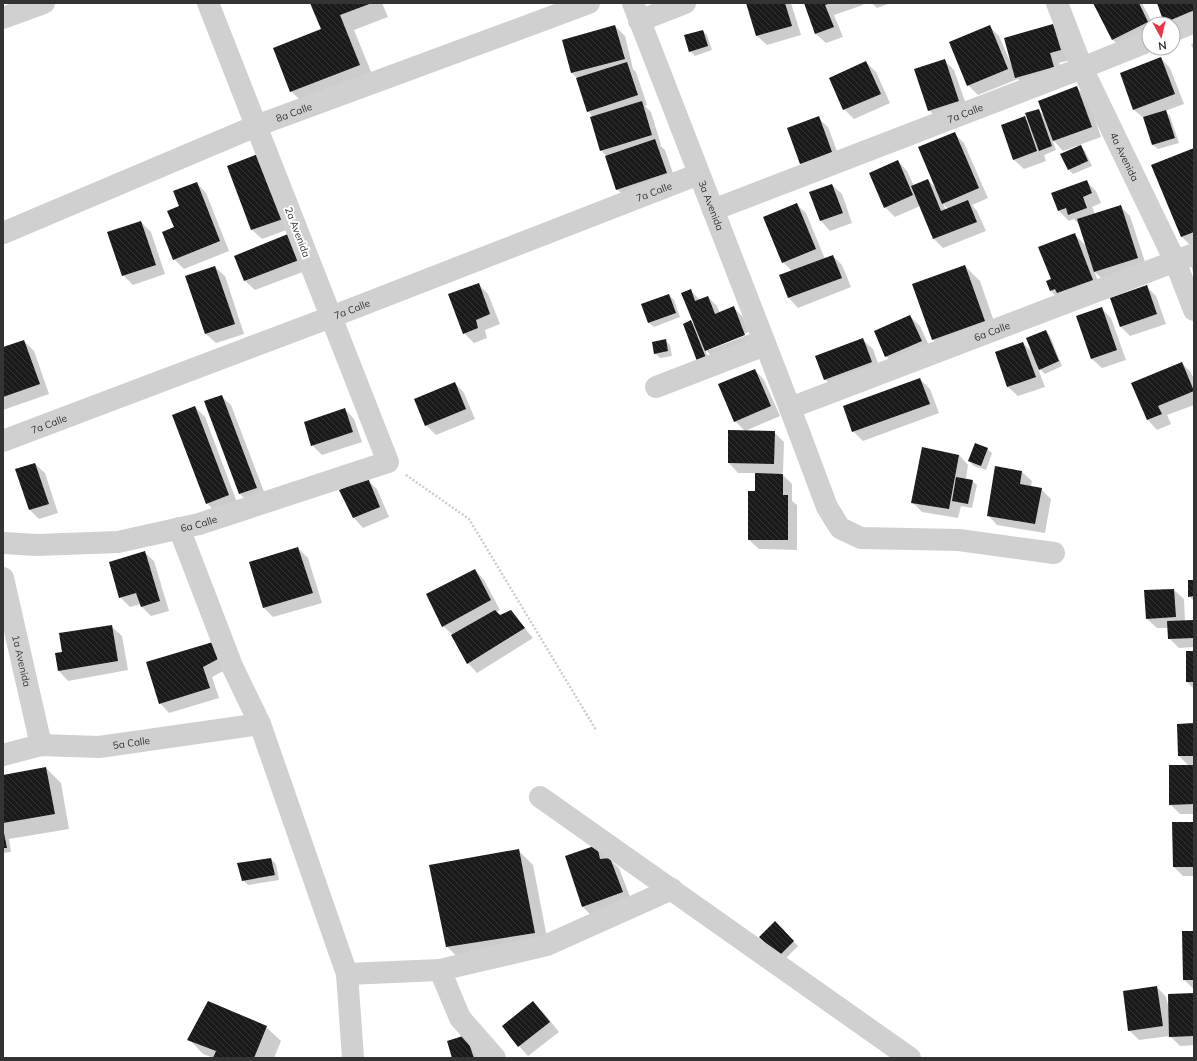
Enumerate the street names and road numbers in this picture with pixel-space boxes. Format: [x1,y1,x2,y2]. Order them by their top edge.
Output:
street label: 8a Calle [274,100,314,125]
street label: 7a Calle [945,101,985,126]
street label: 4a Avenida [1107,130,1142,183]
street label: 7a Calle [634,179,674,205]
street label: 3a Avenida [695,179,727,232]
street label: 2a Avenida [282,205,313,259]
street label: 7a Calle [332,297,372,322]
street label: 6a Calle [972,319,1012,344]
street label: 7a Calle [29,411,69,437]
street label: 6a Calle [179,512,219,535]
street label: 1a Avenida [9,634,34,688]
street label: 5a Calle [112,734,151,752]

